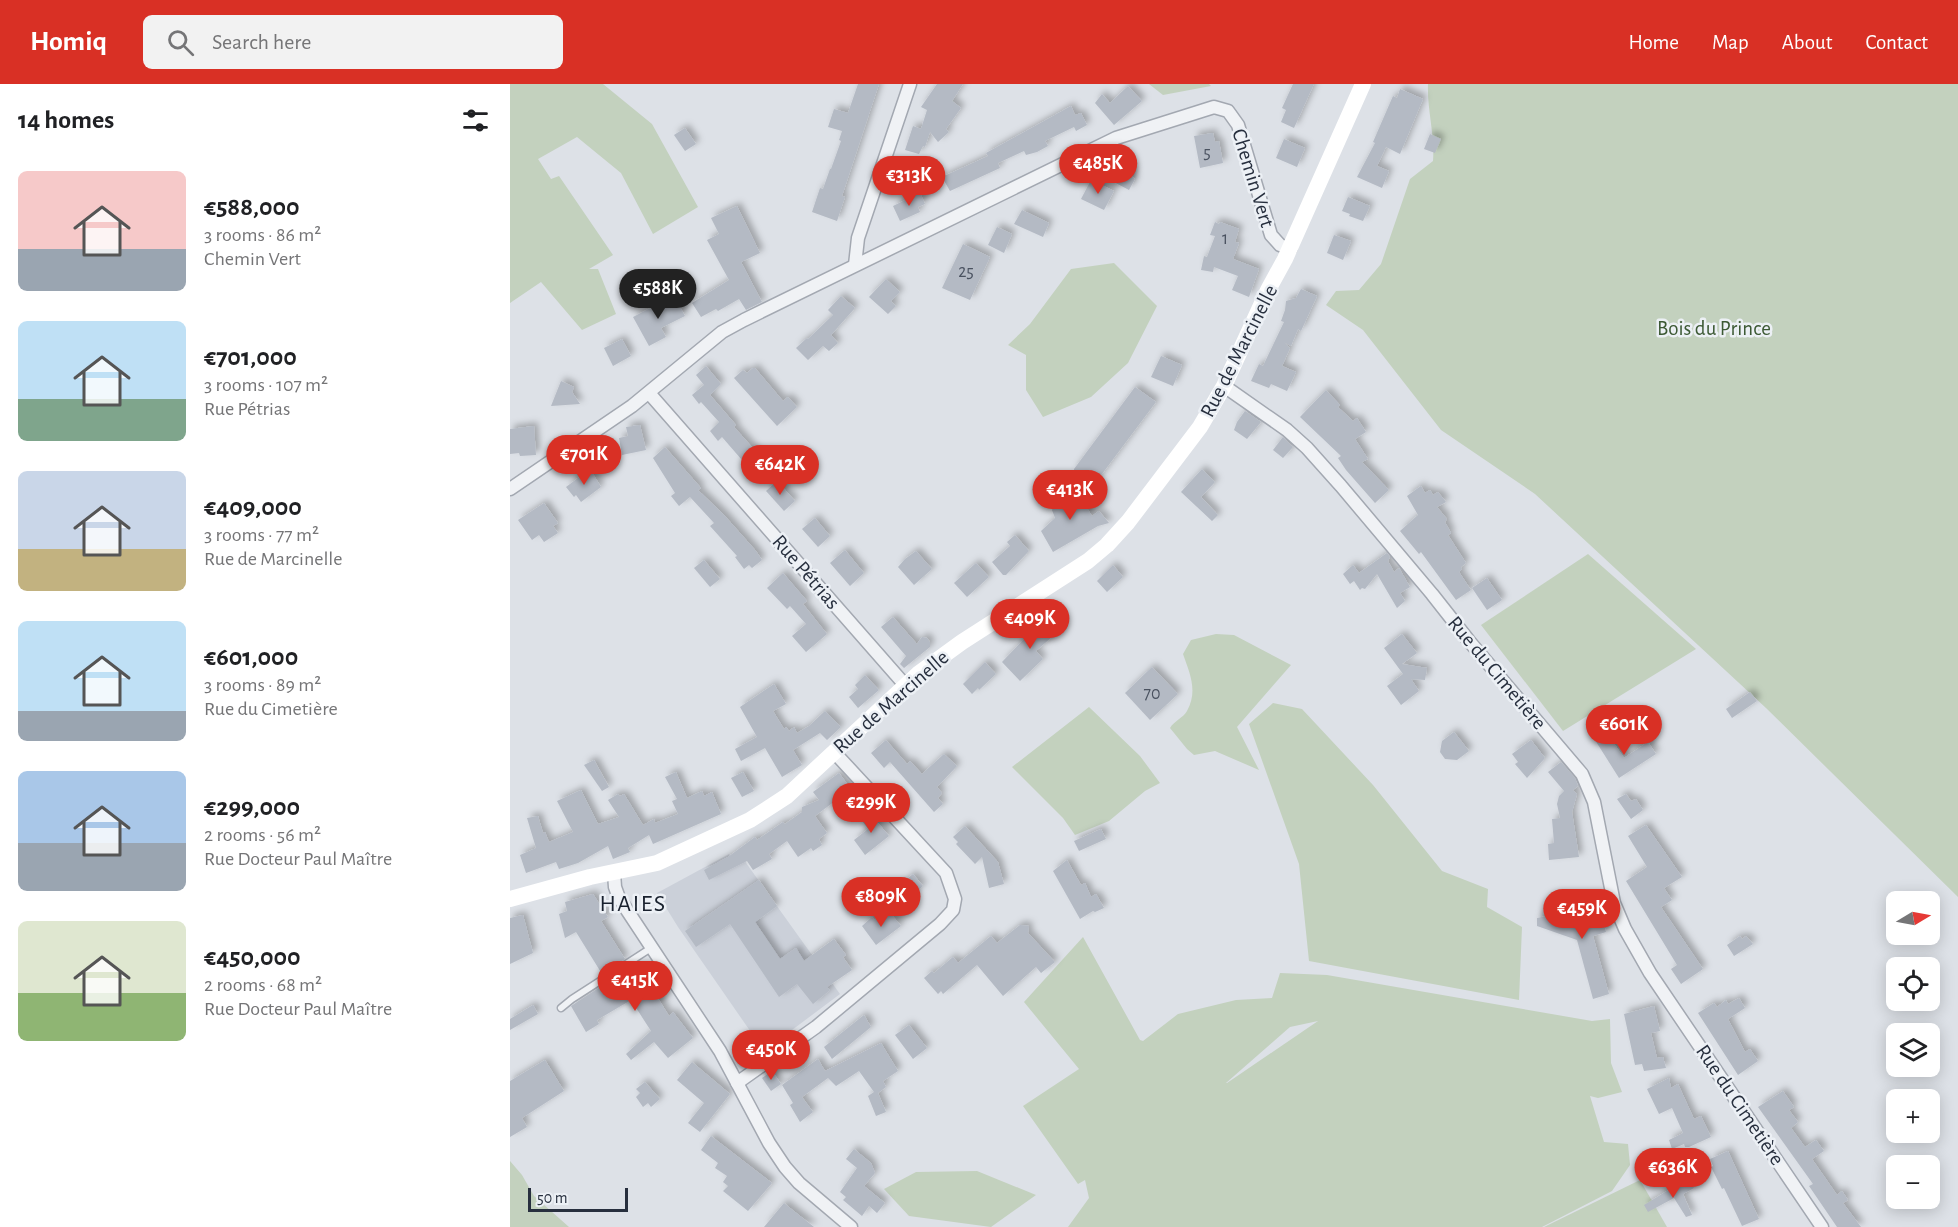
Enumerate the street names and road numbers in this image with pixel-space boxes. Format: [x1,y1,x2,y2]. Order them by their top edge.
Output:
street label: Chemin Vert [1228,126,1278,230]
street label: Rue de Marcinelle [1197,281,1281,421]
street label: Rue Pétrias [768,531,844,613]
street label: Rue du Cimetière [1444,612,1550,734]
street label: Rue de Marcinelle [829,646,953,758]
street label: Rue du Cimetière [1692,1041,1788,1169]

